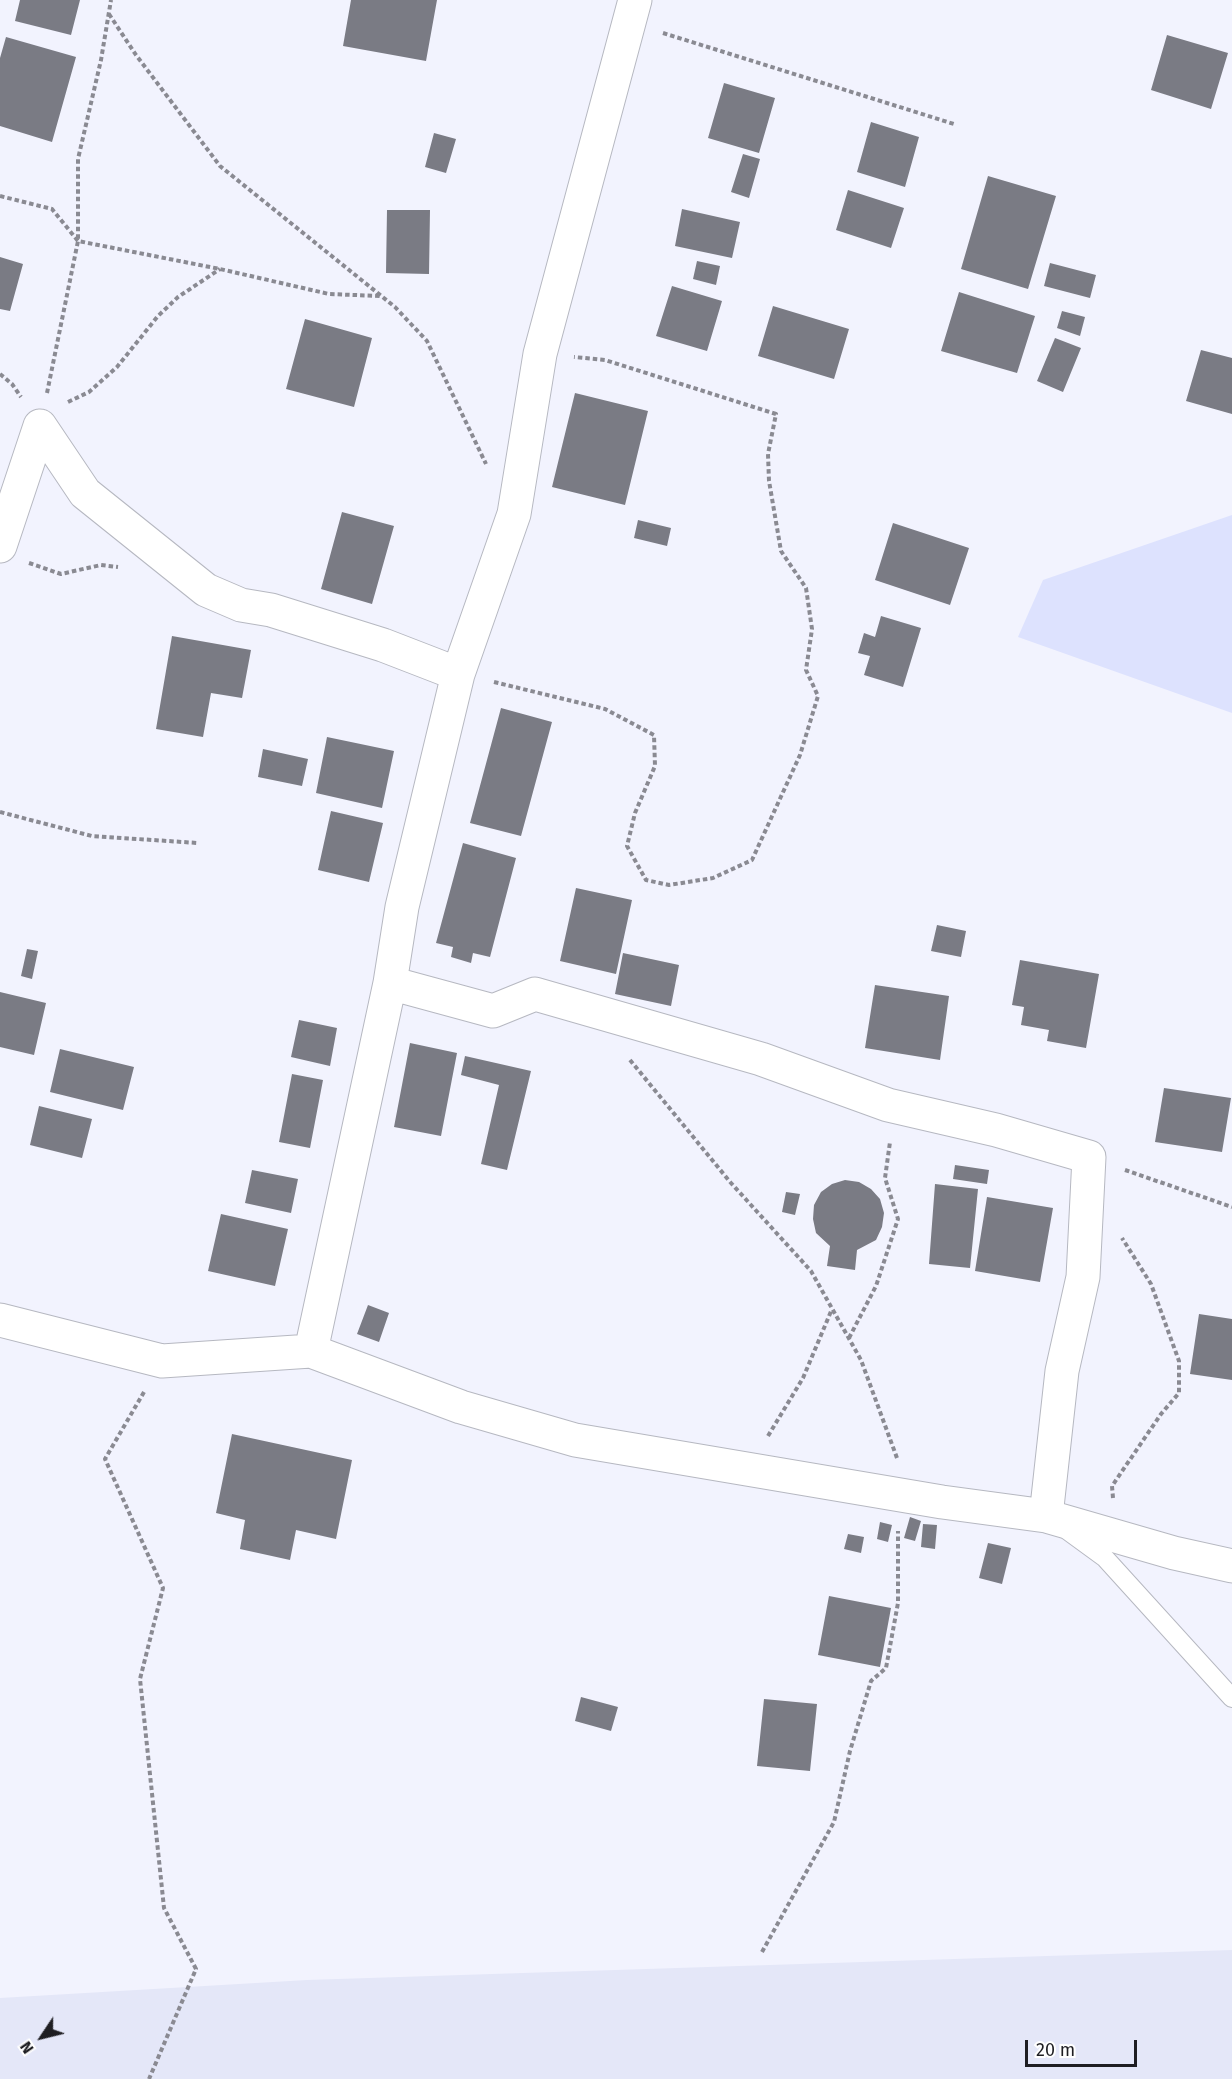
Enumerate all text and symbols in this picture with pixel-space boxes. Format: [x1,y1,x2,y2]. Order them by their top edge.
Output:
north arrow [12,2007,72,2067]
scale bar [1028,2028,1140,2066]
text: N [16,2038,38,2057]
text: 20 m [1036,2039,1075,2061]

